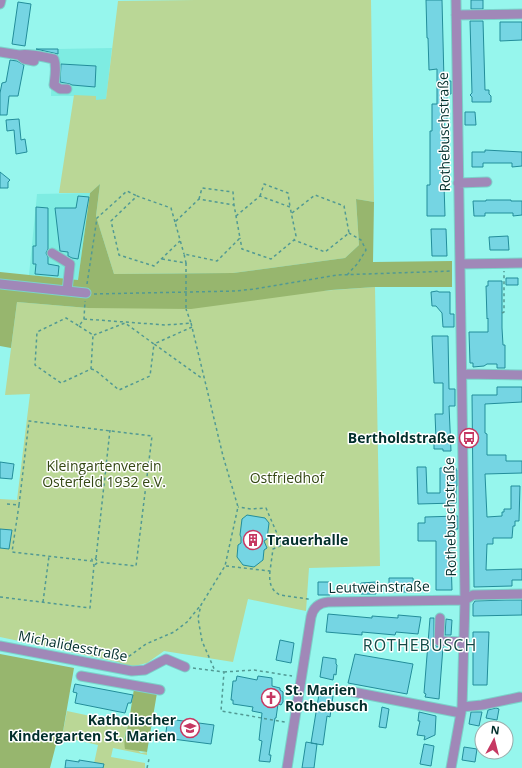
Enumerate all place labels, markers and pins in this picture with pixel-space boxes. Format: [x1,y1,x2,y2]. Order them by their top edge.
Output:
bus stop icon: Bertholdstraße [458,427,480,449]
place label: Bertholdstraße [348,428,455,447]
building icon: Trauerhalle [242,529,264,551]
place label: Trauerhalle [267,530,348,549]
place label: St. Marien Rothebusch [285,680,368,715]
church icon: St. Marien Rothebusch [260,687,282,709]
place label: Katholischer Kindergarten St. Marien [9,710,177,745]
school or university icon: Katholischer Kindergarten St. Marien [179,717,201,739]

